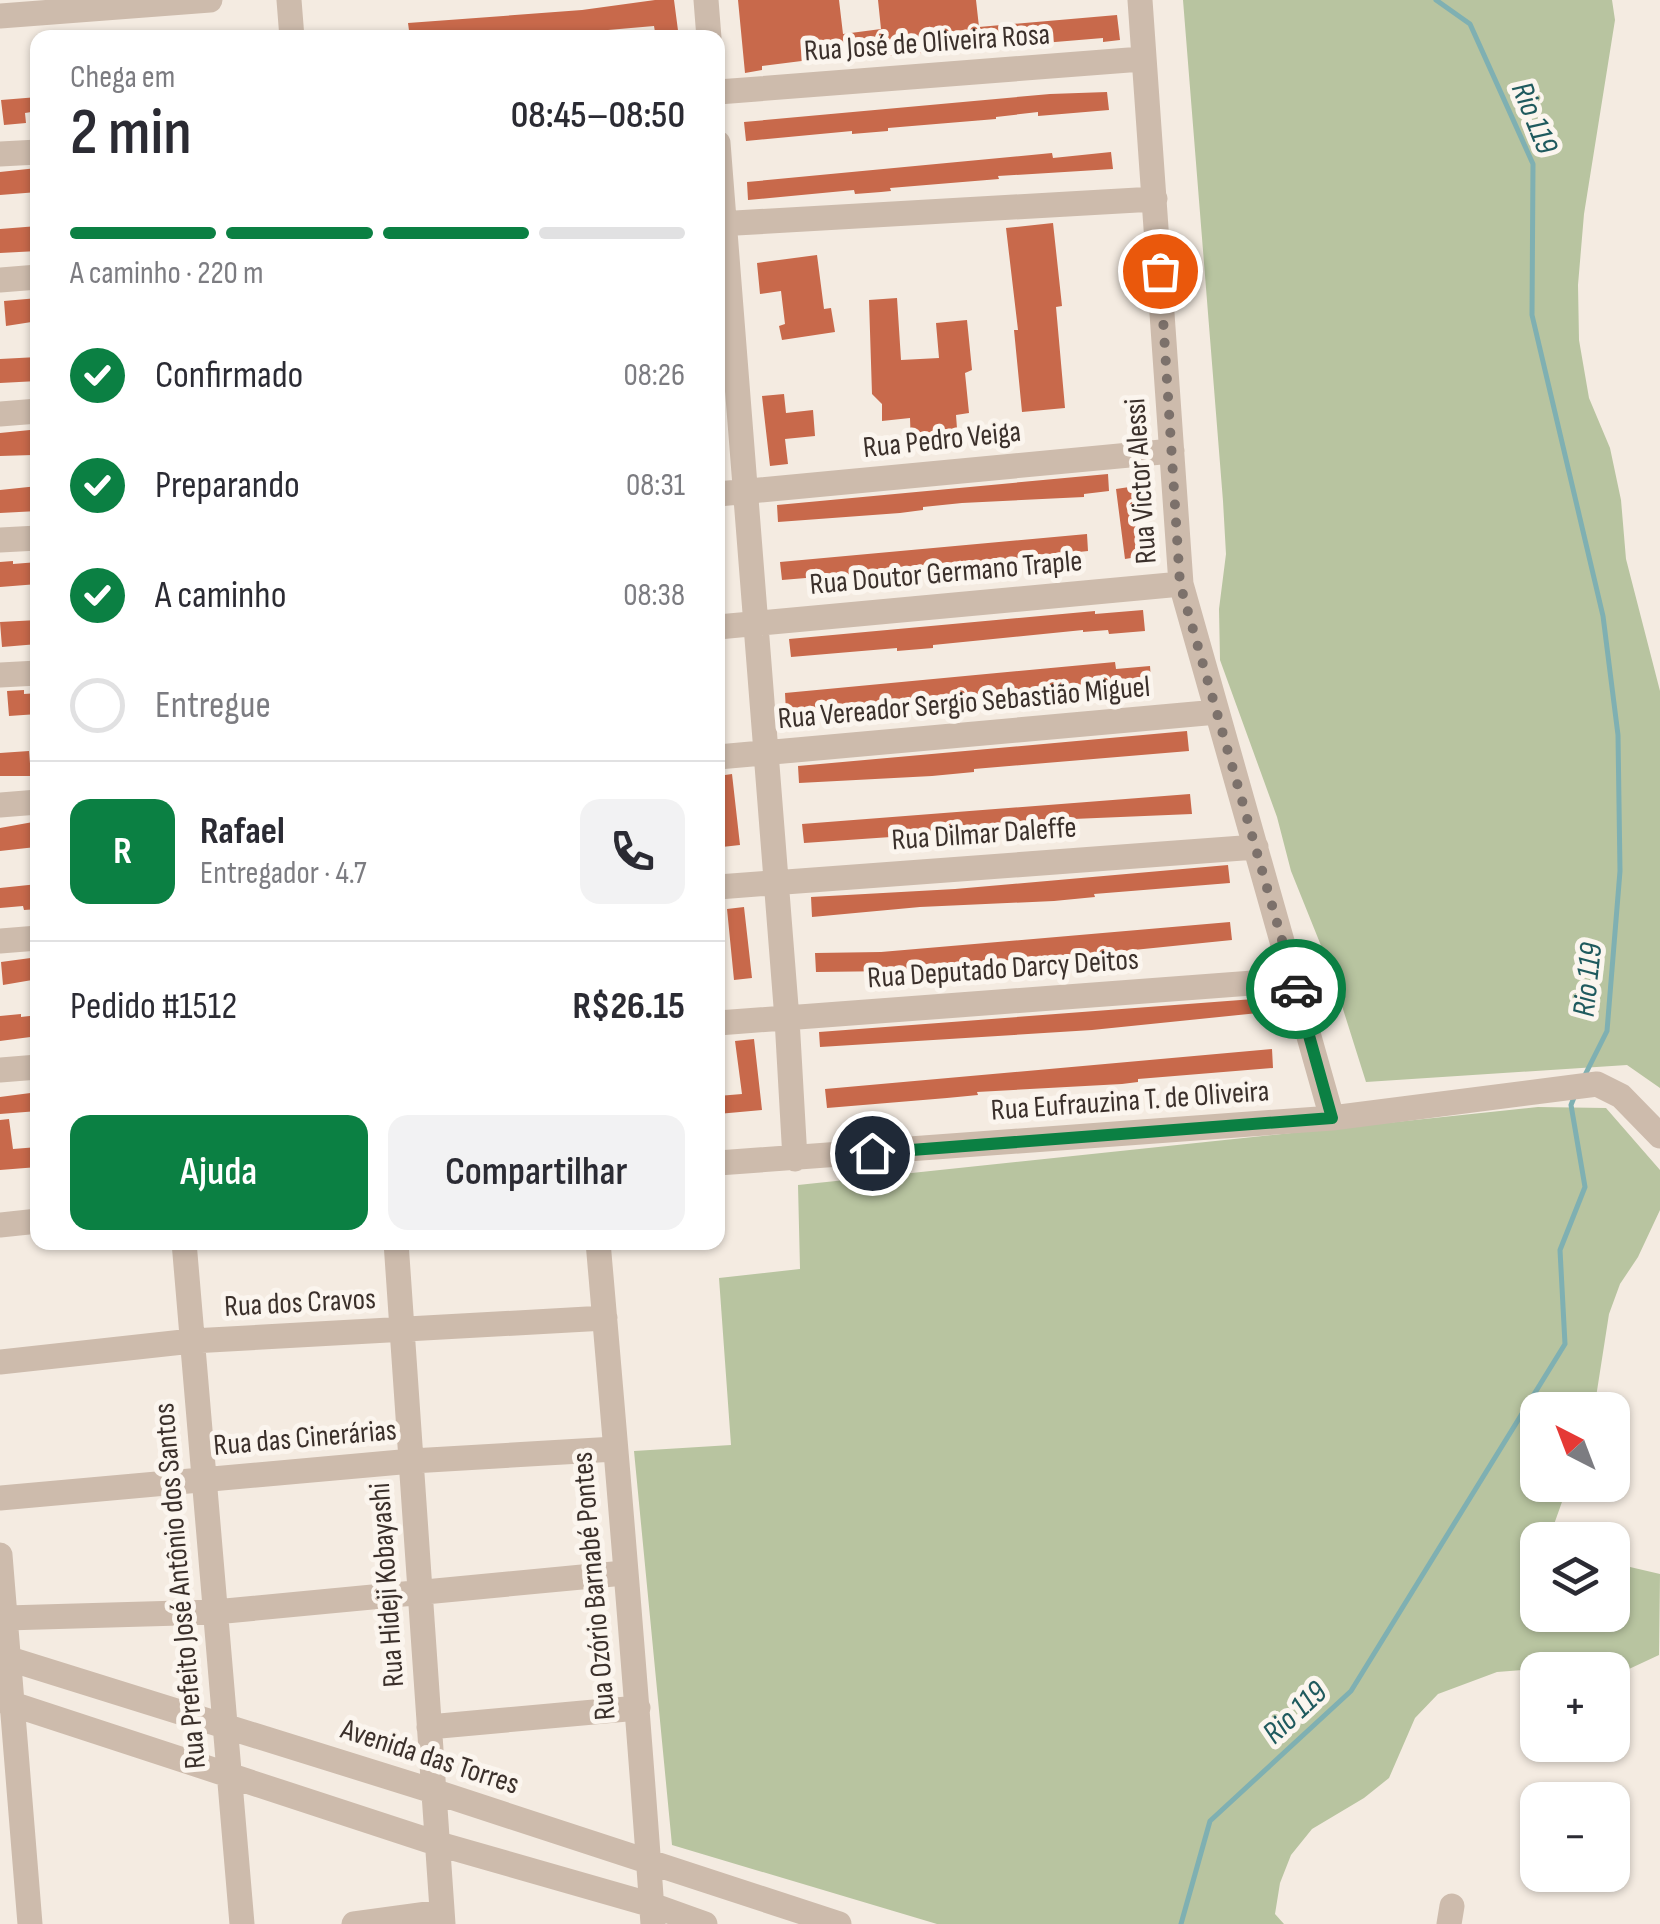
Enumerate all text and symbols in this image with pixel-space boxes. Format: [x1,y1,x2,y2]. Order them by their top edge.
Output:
street label: Rua José de Oliveira Rosa [803,16,1051,70]
text: Chega em [70,58,175,97]
water label: Rio 119 [1502,76,1566,161]
text: 08:45–08:50 [511,93,685,138]
text: 2 min [70,95,192,173]
pin [1118,229,1203,314]
icon: bag [1133,244,1188,299]
text: A caminho · 220 m [70,254,264,293]
icon: check [70,348,125,403]
text: Confirmado [155,353,303,398]
text: 08:26 [623,356,685,395]
street label: Rua Victor Alessi [1117,397,1165,565]
street label: Rua Pedro Veiga [861,414,1023,466]
icon: check [70,458,125,513]
text: Preparando [155,463,300,508]
text: 08:31 [626,466,685,505]
street label: Rua Doutor Germano Traple [808,543,1084,603]
icon: check [70,568,125,623]
text: A caminho [155,573,286,618]
text: 08:38 [623,576,685,615]
street label: Rua Vereador Sergio Sebastião Miguel [776,669,1152,737]
text: Entregue [155,683,271,728]
button: phone [580,799,685,904]
text: Rafael [200,809,285,854]
street label: Rua Dilmar Daleffe [890,810,1078,858]
text: R [113,829,132,874]
text: Entregador · 4.7 [200,854,367,893]
courier [1246,939,1346,1039]
water label: Rio 119 [1565,940,1611,1019]
street label: Rua Deputado Darcy Deitos [866,942,1140,996]
icon: car [1269,962,1324,1017]
text: Pedido #1512 [70,984,237,1029]
text: R$26.15 [572,984,685,1029]
street label: Rua Eufrauzina T. de Oliveira [990,1073,1270,1129]
pin [830,1111,915,1196]
button: Ajuda [70,1115,368,1230]
button: Compartilhar [388,1115,685,1230]
icon: home [845,1126,900,1181]
street label: Rua dos Cravos [223,1281,377,1325]
north arrow [1520,1392,1630,1502]
map controls [1520,1392,1630,1892]
street label: Rua Prefeito José Antônio dos Santos [146,1402,214,1770]
street label: Rua das Cinerárias [212,1412,398,1464]
street label: Rua Ozório Barnabé Pontes [564,1450,624,1722]
street label: Rua Hideji Kobayashi [362,1482,412,1688]
button: layers [1520,1522,1630,1632]
button: + [1520,1652,1630,1762]
water label: Rio 119 [1255,1673,1336,1753]
street label: Avenida das Torres [336,1711,524,1803]
button: − [1520,1782,1630,1892]

